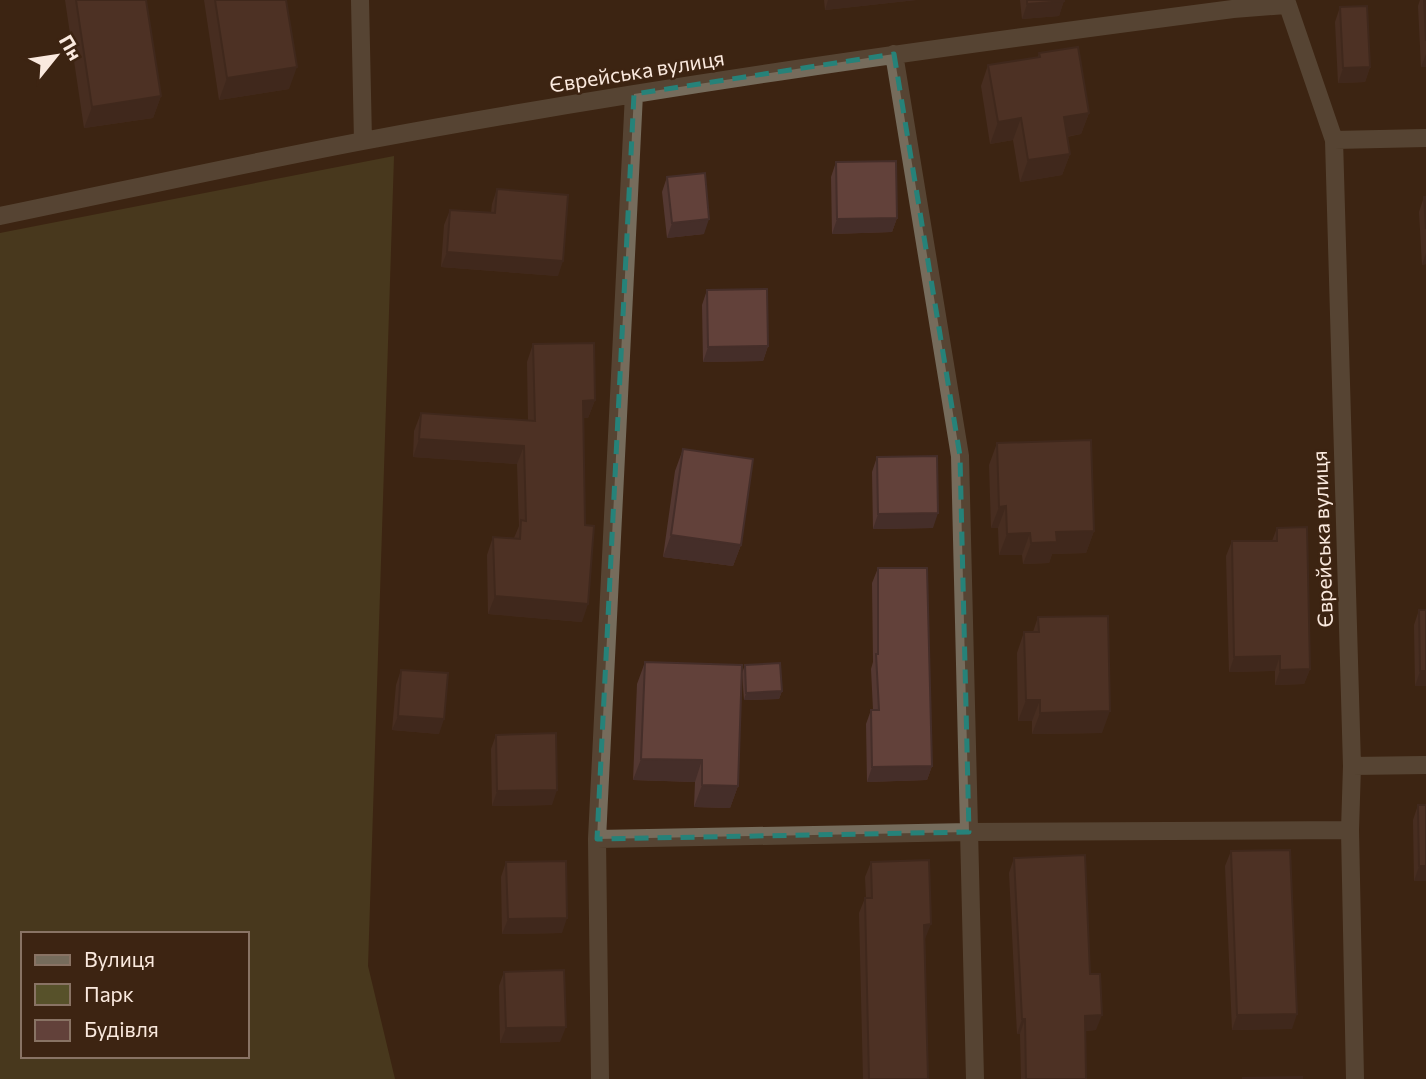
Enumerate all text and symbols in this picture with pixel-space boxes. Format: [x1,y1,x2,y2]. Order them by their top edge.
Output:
north arrow [21,21,91,91]
text: Пн [55,31,87,64]
street label: Єврейська вулиця [547,44,726,97]
street label: Єврейська вулиця [1306,450,1337,628]
legend [21,932,248,1058]
text: Вулиця [84,946,155,971]
text: Парк [84,981,134,1006]
text: Будівля [84,1016,159,1041]

